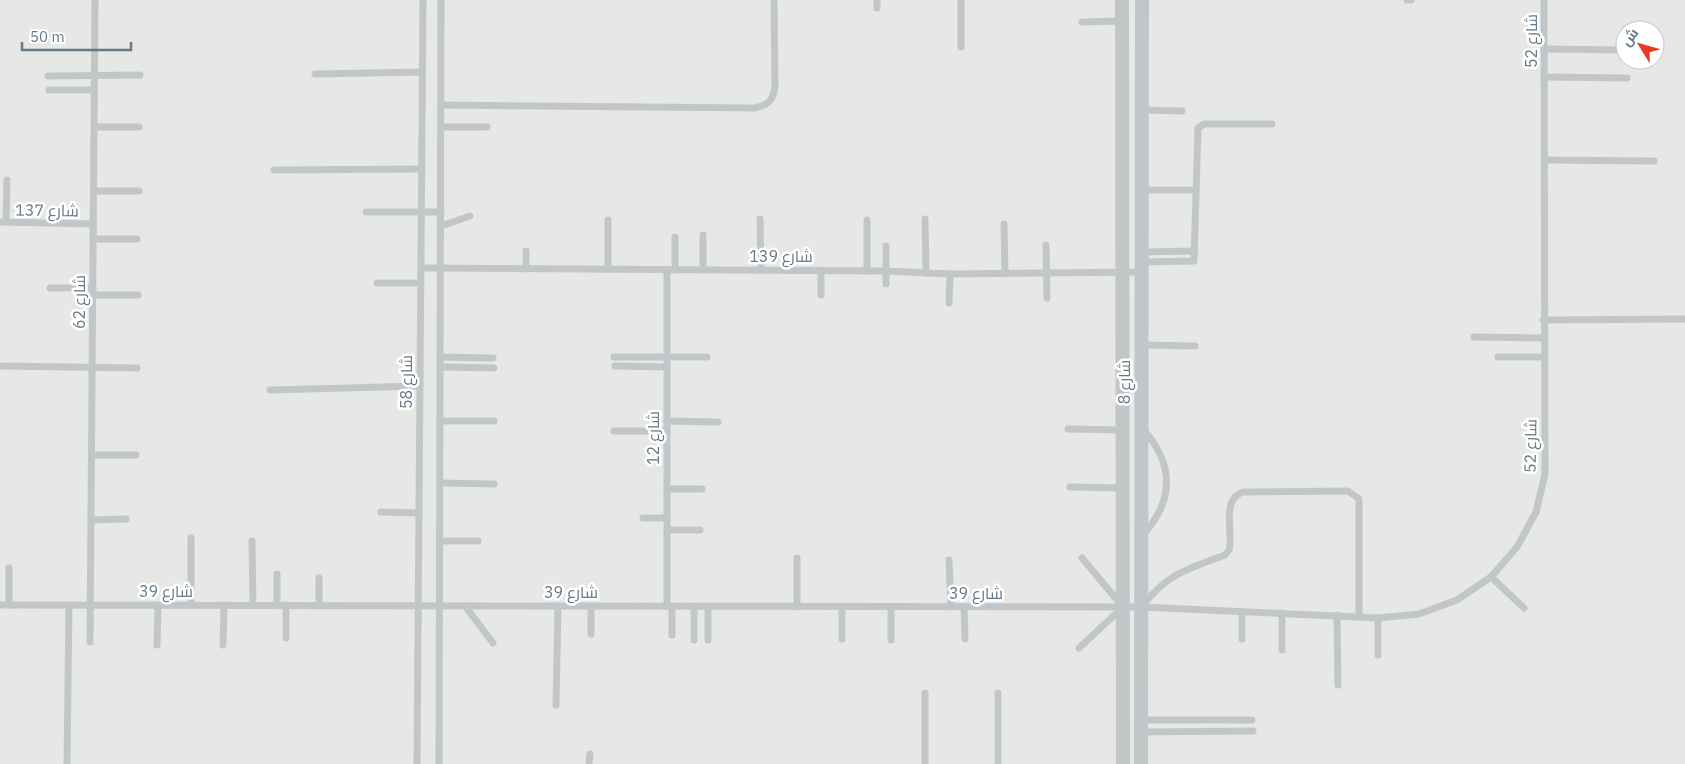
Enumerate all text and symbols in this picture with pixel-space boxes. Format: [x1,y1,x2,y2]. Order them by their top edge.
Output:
street label: شارع 52 [1521,14,1543,68]
scale bar [22,20,131,52]
north arrow [1615,20,1665,70]
text: ش [1617,25,1642,50]
text: 50 m [30,27,65,46]
street label: شارع 137 [15,199,79,223]
street label: شارع 139 [749,246,813,268]
street label: شارع 62 [69,275,91,329]
street label: شارع 58 [396,355,418,409]
street label: شارع 8 [1114,360,1136,404]
street label: شارع 12 [643,411,665,465]
street label: شارع 52 [1520,419,1542,473]
street label: شارع 39 [139,581,193,603]
street label: شارع 39 [544,582,598,604]
street label: شارع 39 [949,583,1003,605]

